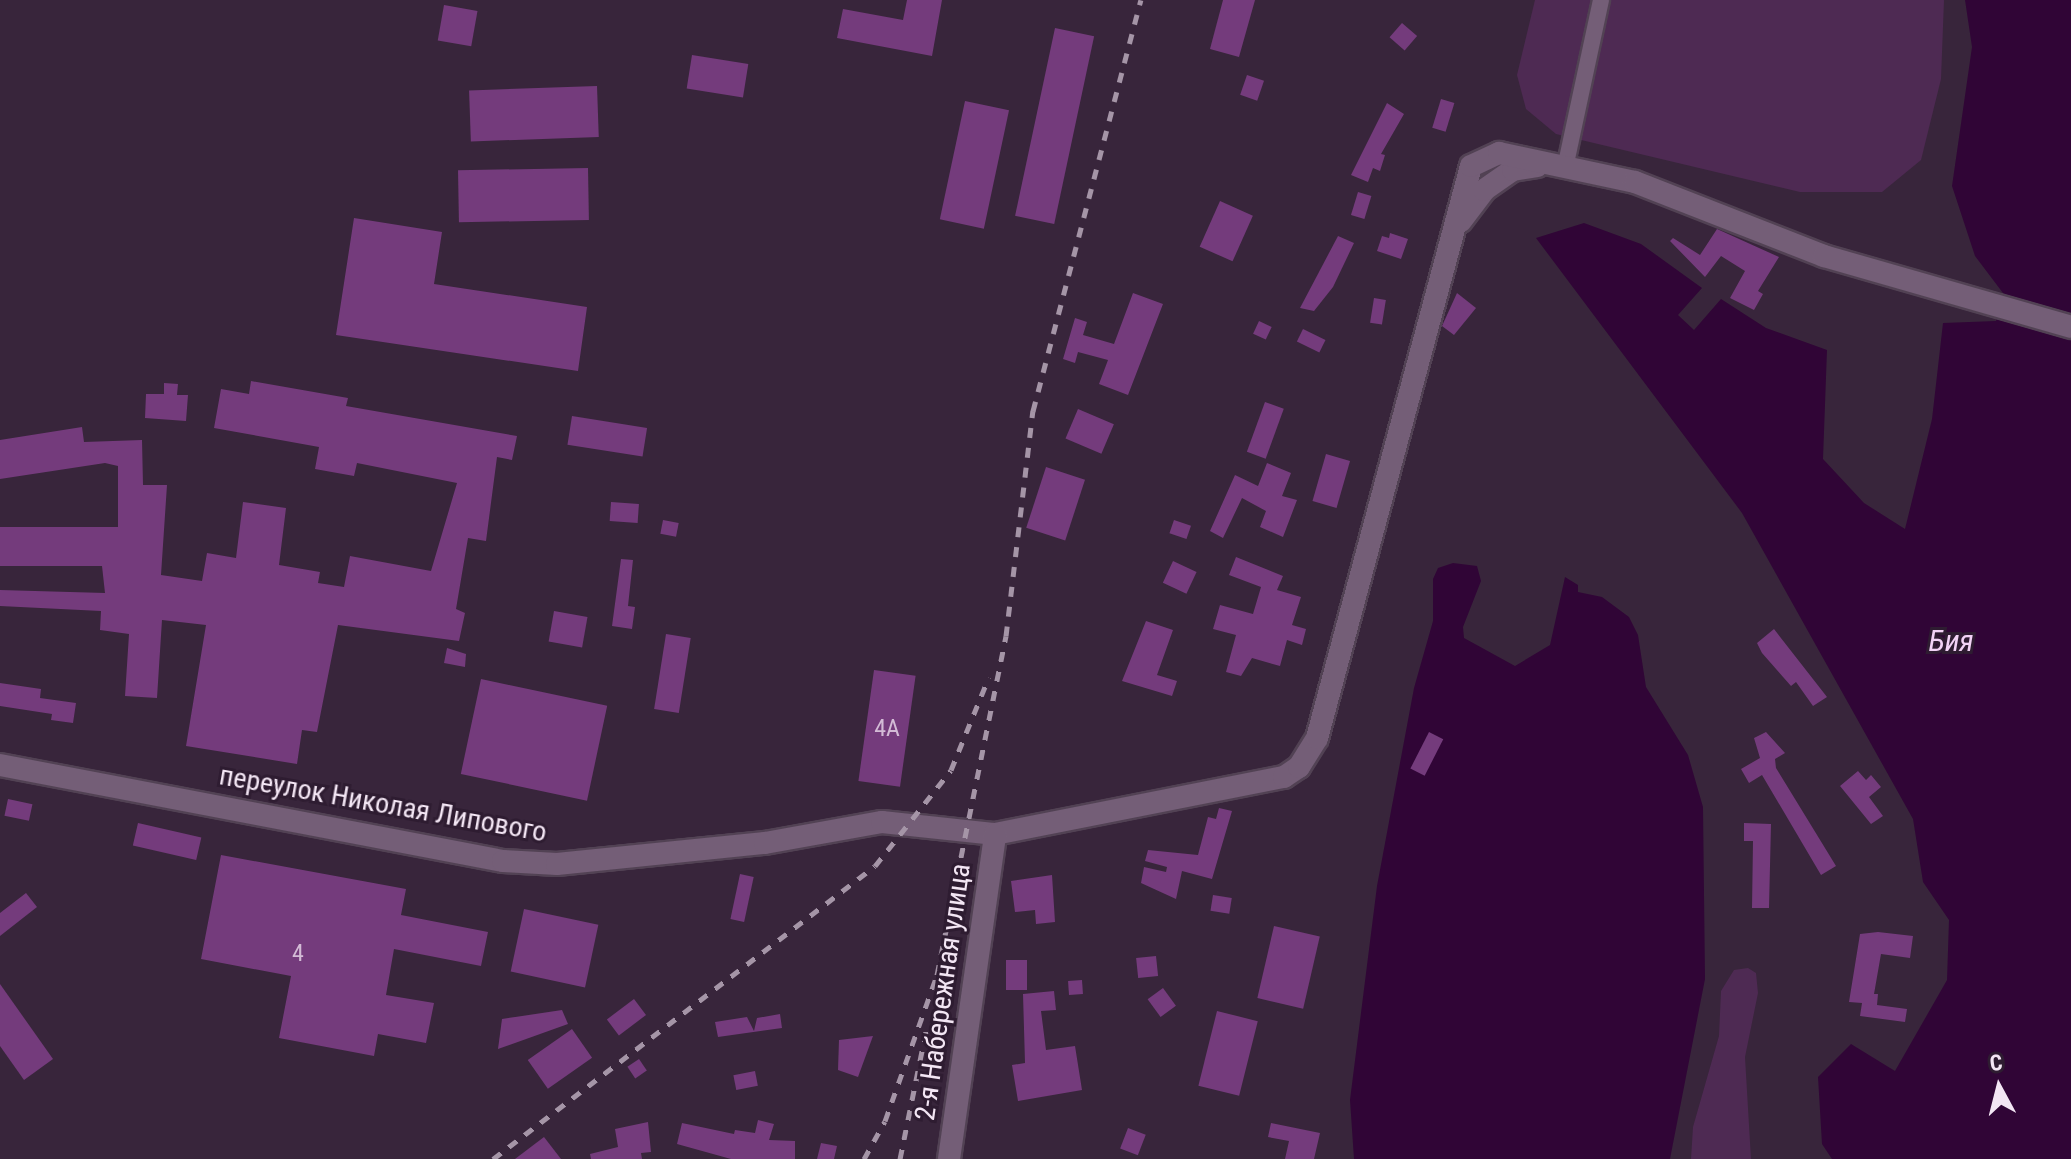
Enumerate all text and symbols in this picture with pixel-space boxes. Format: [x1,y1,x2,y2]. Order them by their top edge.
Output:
water label: Бия [1928,623,1974,659]
house number: 4А [874,715,900,743]
street label: переулок Николая Липового [217,759,549,849]
street label: 2-я Набережная улица [908,861,978,1123]
house number: 4 [292,940,304,968]
north arrow [1959,1047,2039,1127]
text: С [1988,1050,2004,1076]

